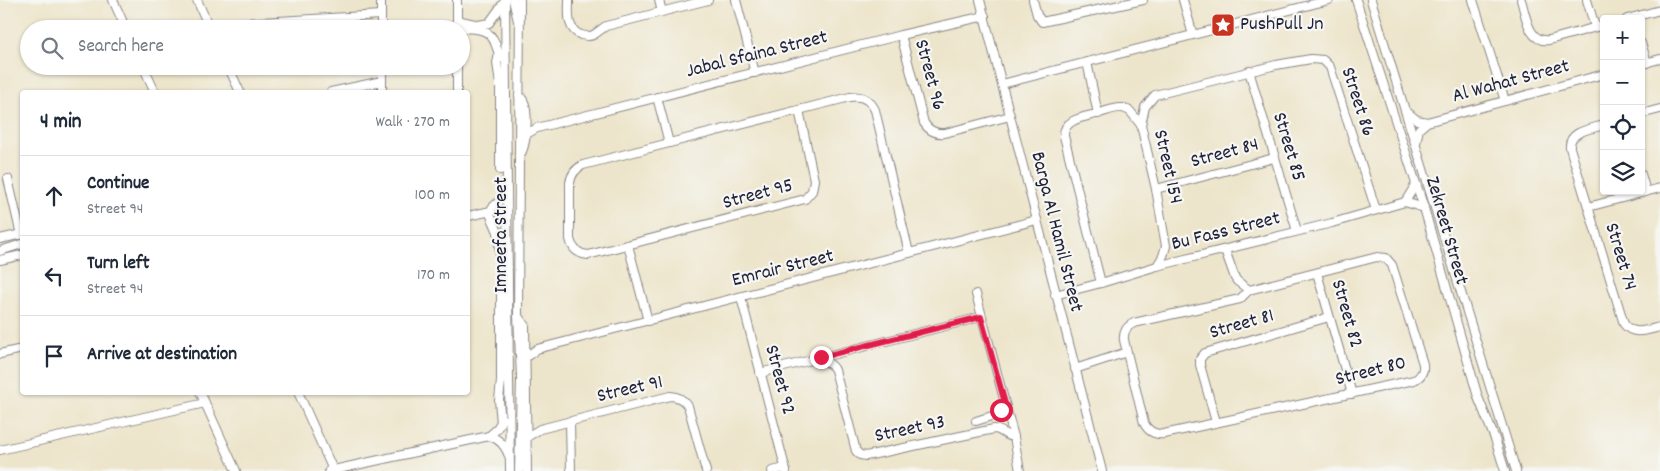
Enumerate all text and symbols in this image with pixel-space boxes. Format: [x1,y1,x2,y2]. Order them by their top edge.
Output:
place label: PushPull Jn [1240,11,1324,39]
place icon: PushPull Jn [1210,12,1236,38]
map controls [1600,15,1645,195]
button: + [1600,15,1645,60]
search box [20,20,470,75]
street label: Jabal Sfaina Street [683,24,831,86]
icon: search [38,34,66,62]
text: Search here [78,34,164,61]
street label: Street 96 [906,37,952,113]
street label: Al Wahat Street [1449,53,1573,111]
button: − [1600,60,1645,105]
street label: Street 86 [1333,64,1381,140]
button: locate [1600,105,1645,150]
text: 4 min [40,108,82,138]
street label: Street 85 [1264,109,1312,185]
text: Walk · 270 m [375,111,450,134]
street label: Street 154 [1145,127,1189,207]
street label: Street 84 [1188,131,1262,177]
street label: Barga Al Hamil Street [1023,149,1089,315]
button: layers [1600,150,1645,195]
text: Continue [87,171,149,198]
street label: Street 95 [720,172,796,218]
street label: Zekreet Street [1417,174,1475,288]
street label: Imneefa Street [488,177,516,293]
icon: ahead [40,182,68,210]
text: 100 m [414,184,450,207]
text: Street 94 [87,198,144,221]
street label: Bu Fass Street [1169,205,1283,259]
street label: Street 74 [1597,220,1643,294]
street label: Emrair Street [729,243,837,295]
text: Turn left [87,251,150,278]
icon: left [40,262,68,290]
text: 170 m [417,264,450,287]
street label: Street 82 [1323,277,1369,351]
text: Street 94 [87,278,144,301]
street label: Street 81 [1207,303,1277,347]
icon: arrive [40,342,68,370]
text: Arrive at destination [87,342,237,369]
street label: Street 92 [756,342,802,418]
route end [810,346,833,369]
street label: Street 80 [1333,350,1409,394]
street label: Street 91 [594,369,666,411]
route start [990,399,1013,422]
street label: Street 93 [872,409,948,451]

